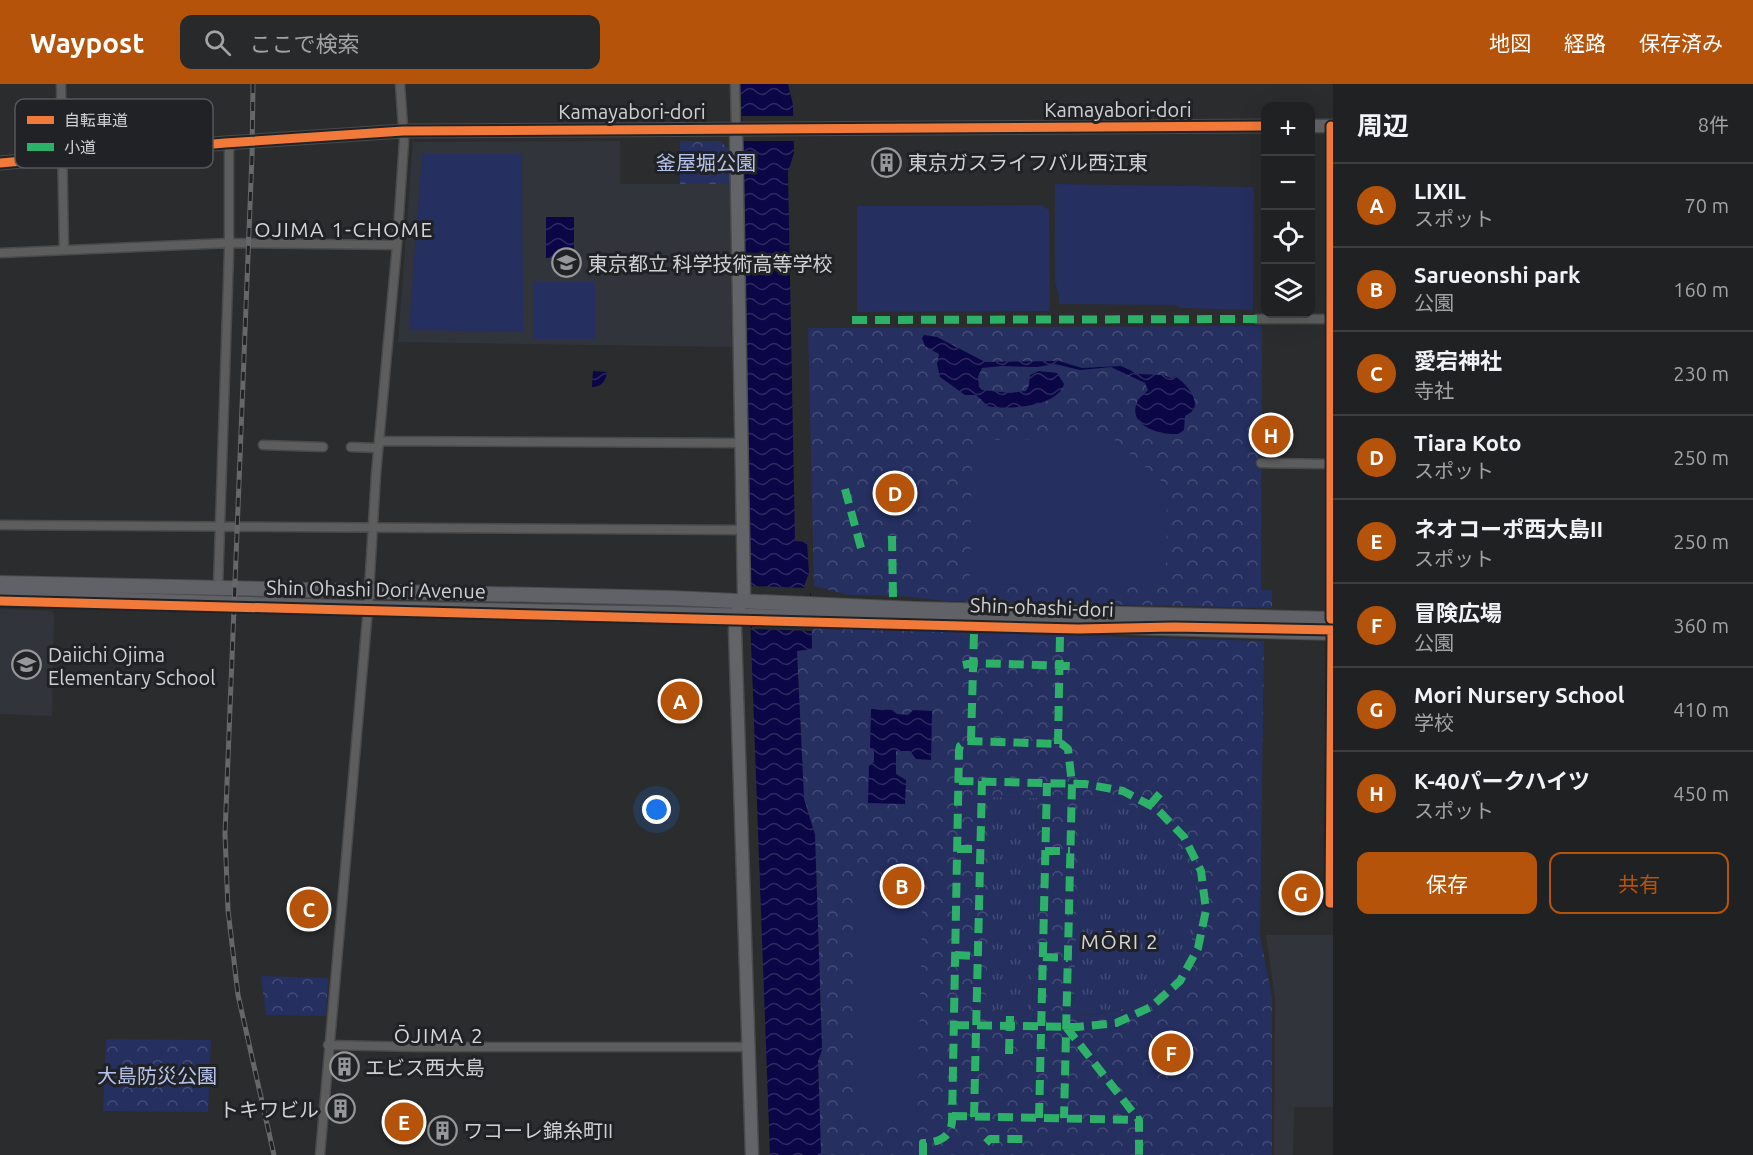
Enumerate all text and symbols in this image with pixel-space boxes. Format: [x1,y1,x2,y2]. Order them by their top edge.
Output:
search box [180,15,600,69]
icon: search [201,26,234,59]
text: Waypost [30,27,144,58]
text: ここで検索 [249,31,359,56]
text: 地図 [1489,31,1531,55]
text: 経路 [1564,31,1606,55]
text: 保存済み [1639,31,1723,55]
street label: Kamayabori-dori [1044,98,1192,121]
legend [15,99,213,168]
street label: Kamayabori-dori [558,100,706,123]
map controls [1261,102,1315,318]
button: + [1261,102,1315,156]
text: 自転車道 [64,111,128,129]
text: 周辺 [1357,111,1409,140]
text: 8件 [1698,113,1729,136]
text: 小道 [64,138,96,156]
building icon: 東京ガスライフバル西江東 [871,146,903,178]
park label: 釜屋堀公園 [656,151,756,174]
place label: 東京ガスライフバル西江東 [908,151,1148,174]
button: − [1261,156,1315,210]
text: LIXIL [1414,178,1466,203]
text: A [1369,194,1384,217]
text: 70 m [1685,194,1729,217]
text: スポット [1414,207,1494,230]
button: locate [1261,210,1315,264]
district label: OJIMA 1-CHOME [254,217,434,241]
school or university icon: 東京都立 科学技術高等学校 [551,247,583,279]
place label: 東京都立 科学技術高等学校 [588,252,833,275]
text: Sarueonshi park [1414,262,1580,287]
button: layers [1261,264,1315,318]
text: B [1370,278,1383,301]
text: 160 m [1673,278,1729,301]
text: 公園 [1414,291,1454,314]
text: 愛宕神社 [1414,348,1502,373]
text: C [1370,362,1383,385]
text: 230 m [1673,362,1729,385]
text: 寺社 [1414,379,1454,402]
pin: H [1252,412,1290,458]
text: Tiara Koto [1414,430,1521,455]
text: D [1369,446,1384,469]
text: 250 m [1673,446,1729,469]
text: スポット [1414,459,1494,482]
pin: D [876,470,914,516]
text: ネオコーポ西大島II [1414,516,1603,541]
text: E [1371,530,1382,553]
text: 250 m [1673,530,1729,553]
text: スポット [1414,547,1494,570]
street label: Shin Ohashi Dori Avenue [266,576,486,602]
street label: Shin-ohashi-dori [970,593,1114,621]
text: 冒険広場 [1414,600,1502,625]
text: F [1371,614,1382,637]
text: 360 m [1673,614,1729,637]
text: 公園 [1414,631,1454,654]
place label: Daiichi Ojima Elementary School [48,643,215,689]
school or university icon: Daiichi Ojima Elementary School [11,649,43,681]
pin: A [660,678,700,724]
text: Mori Nursery School [1414,682,1624,707]
text: G [1370,698,1383,721]
text: 410 m [1673,698,1729,721]
text: 学校 [1414,711,1454,734]
text: K-40パークハイツ [1414,768,1590,793]
text: H [1369,782,1384,805]
text: 450 m [1673,782,1729,805]
your location [642,795,671,824]
text: スポット [1414,799,1494,822]
button: 保存 [1357,852,1537,914]
button: 共有 [1549,852,1729,914]
pin: B [882,864,922,908]
pin: G [1282,870,1320,916]
pin: C [290,886,328,932]
district label: MŌRI 2 [1081,929,1159,953]
district label: ŌJIMA 2 [394,1023,484,1047]
pin: F [1152,1030,1190,1076]
building icon: エビス西大島 [328,1051,360,1083]
place label: エビス西大島 [365,1056,485,1079]
park label: 大島防災公園 [97,1064,217,1087]
building icon: トキワビル [324,1093,356,1125]
place label: トキワビル [219,1098,319,1121]
pin: E [384,1100,424,1144]
building icon: ワコーレ錦糸町II [426,1114,458,1146]
place label: ワコーレ錦糸町II [463,1119,613,1142]

